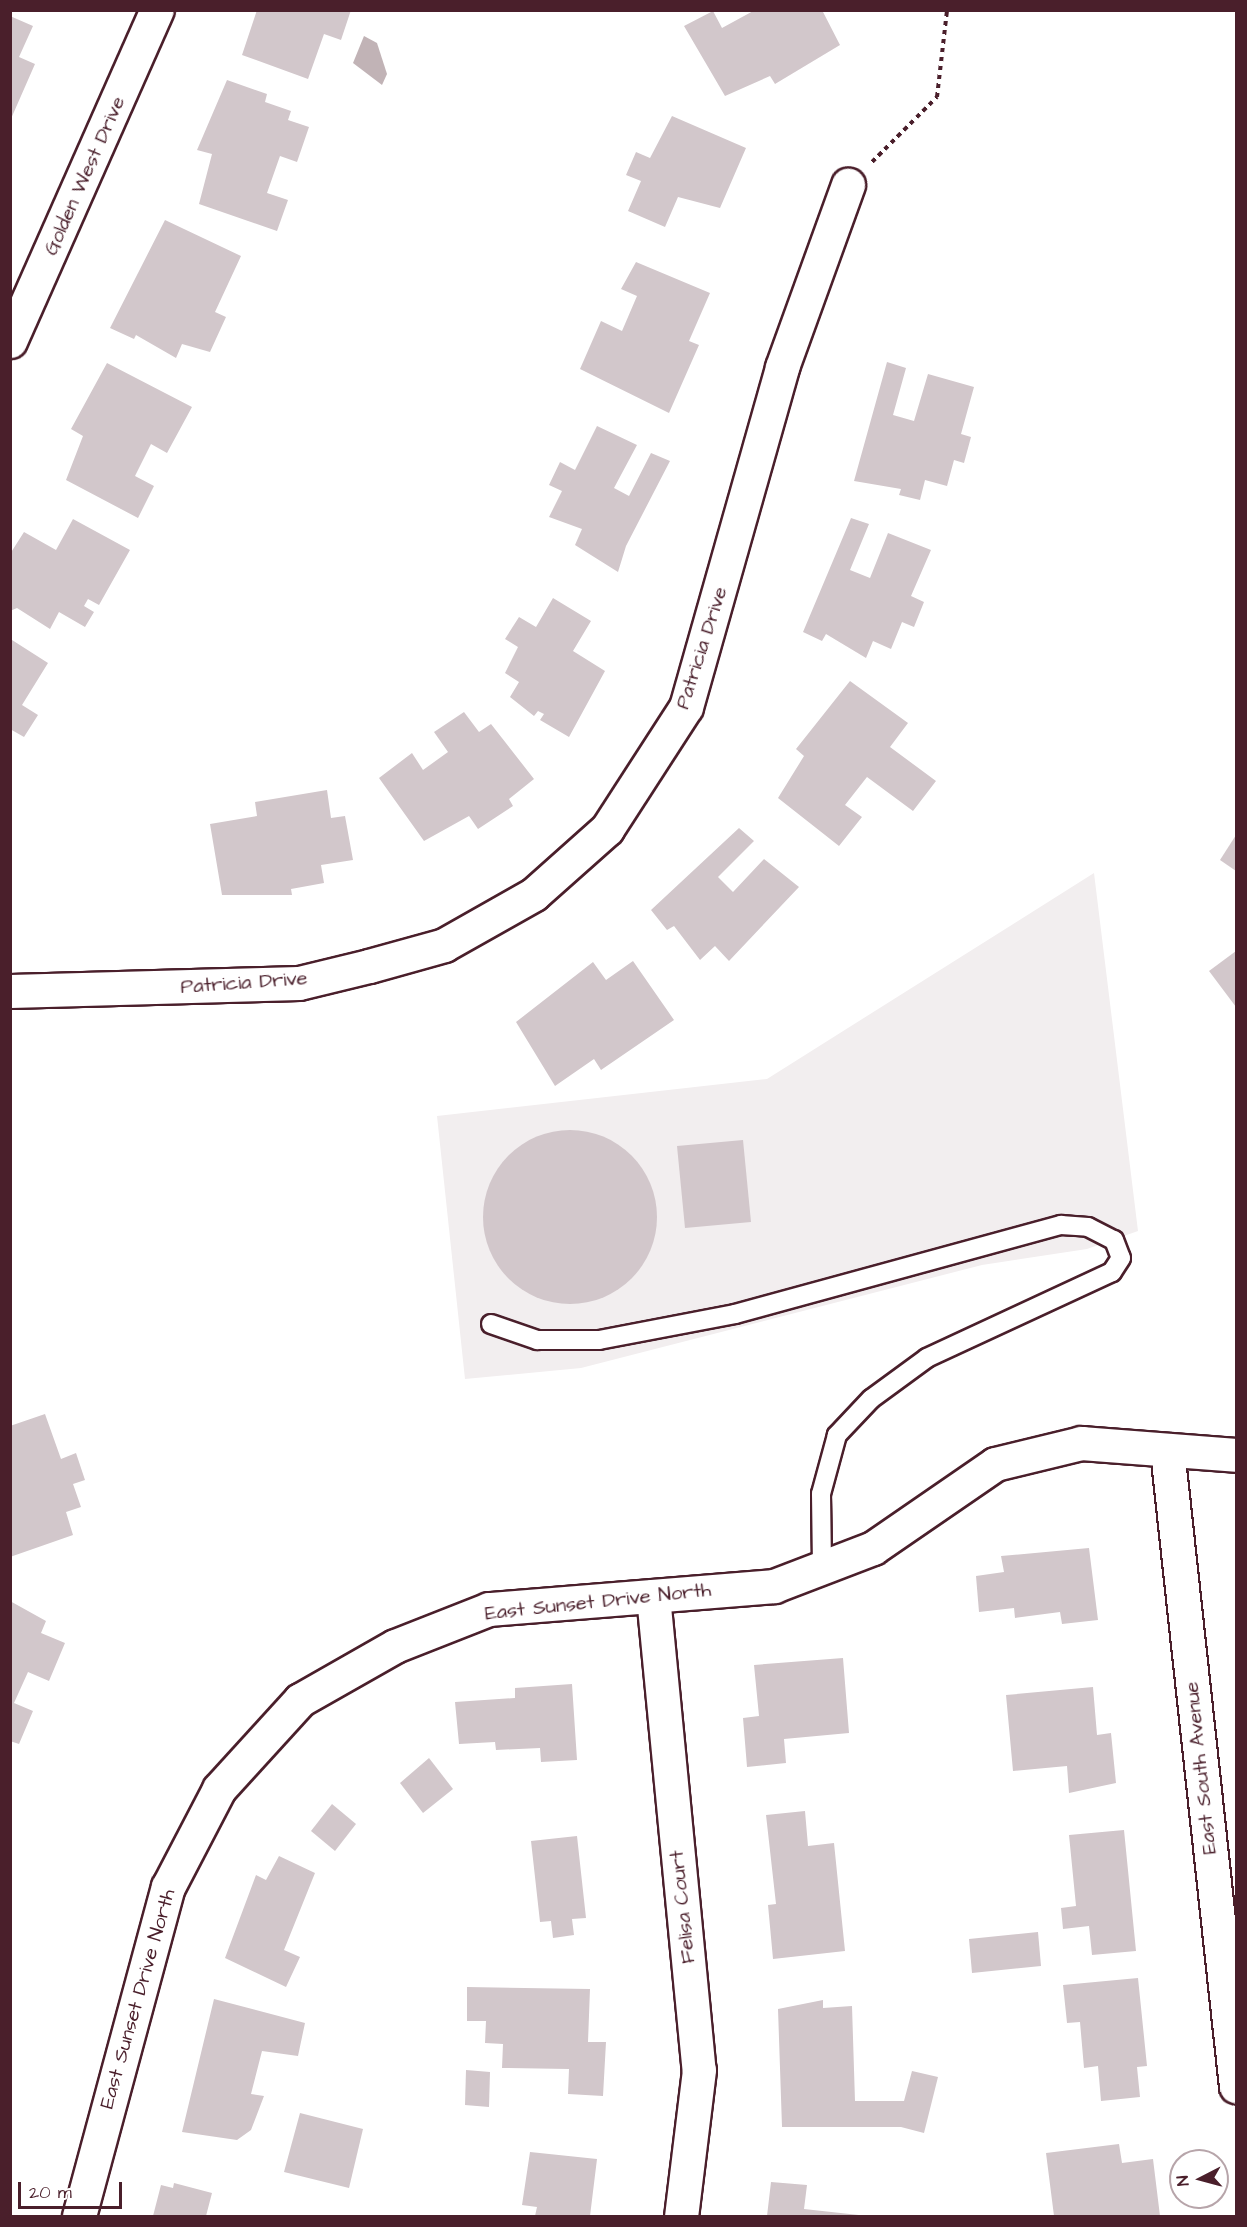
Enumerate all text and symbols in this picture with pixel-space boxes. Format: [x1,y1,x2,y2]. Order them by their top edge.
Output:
street label: Golden West Drive [39,93,131,259]
street label: Patricia Drive [671,584,733,712]
street label: Patricia Drive [180,967,308,999]
street label: East Sunset Drive North [484,1578,712,1626]
street label: East South Avenue [1180,1681,1222,1855]
street label: Felisa Court [665,1849,701,1965]
street label: East Sunset Drive North [95,1887,181,2111]
north arrow [1169,2149,1229,2209]
scale bar [21,2170,124,2208]
text: N [1172,2175,1195,2187]
text: 20 m [29,2180,72,2205]

